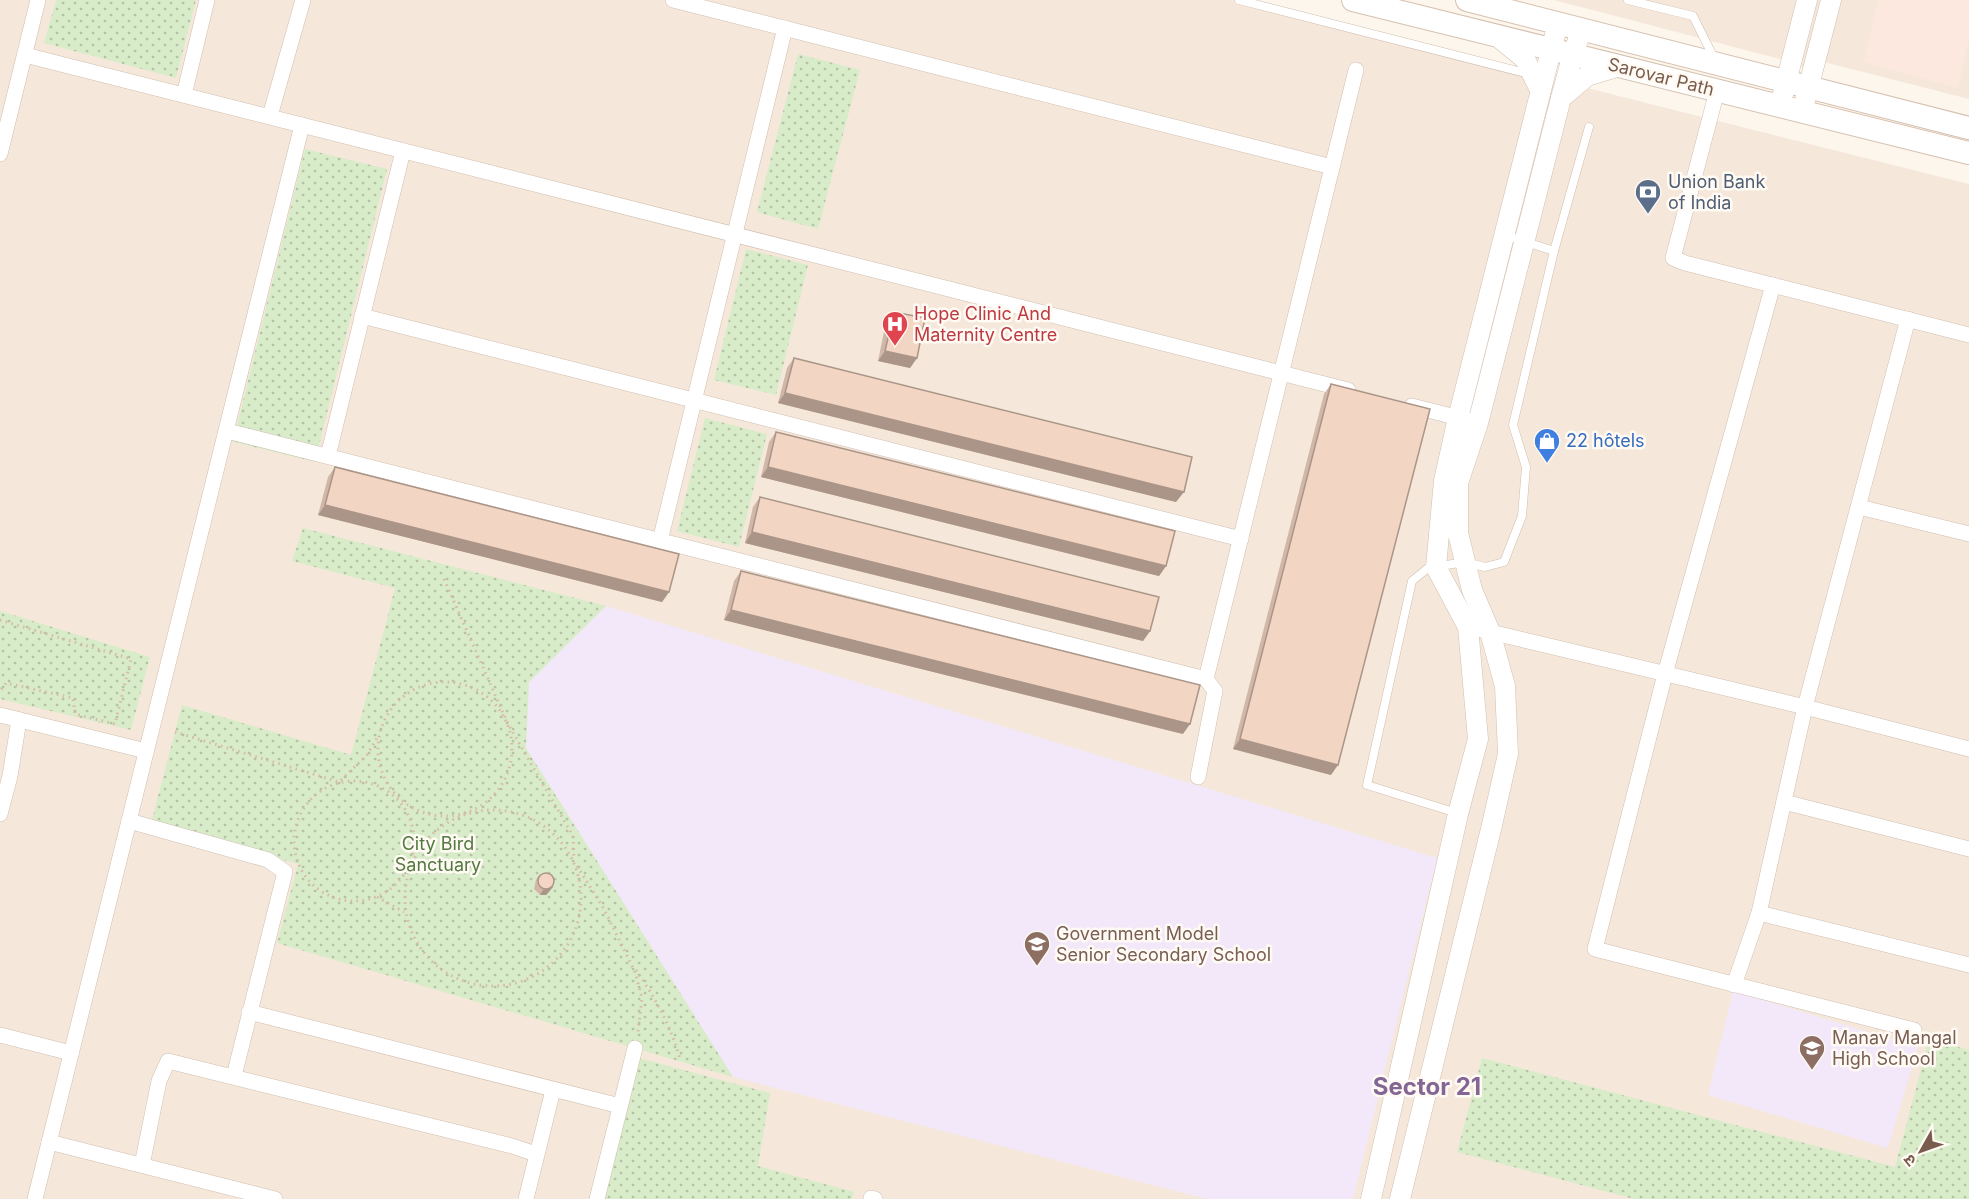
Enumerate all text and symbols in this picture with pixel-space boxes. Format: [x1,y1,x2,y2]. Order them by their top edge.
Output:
street label: Sarovar Path [1606,53,1716,100]
place label: Union Bank of India [1668,171,1765,213]
bank icon: Union Bank of India [1633,177,1663,215]
place label: Hope Clinic And Maternity Centre [914,303,1057,345]
hospital icon: Hope Clinic And Maternity Centre [880,309,910,347]
shop icon: 22 hôtels [1532,426,1562,464]
place label: 22 hôtels [1566,430,1645,451]
park label: City Bird Sanctuary [395,833,481,875]
place label: Government Model Senior Secondary School [1056,923,1271,965]
school or university icon: Government Model Senior Secondary School [1022,929,1052,967]
place label: Manav Mangal High School [1832,1027,1957,1069]
school or university icon: Manav Mangal High School [1797,1033,1827,1071]
district label: Sector 21 [1373,1072,1481,1101]
north arrow [1891,1121,1951,1181]
text: उ [1898,1150,1920,1171]

